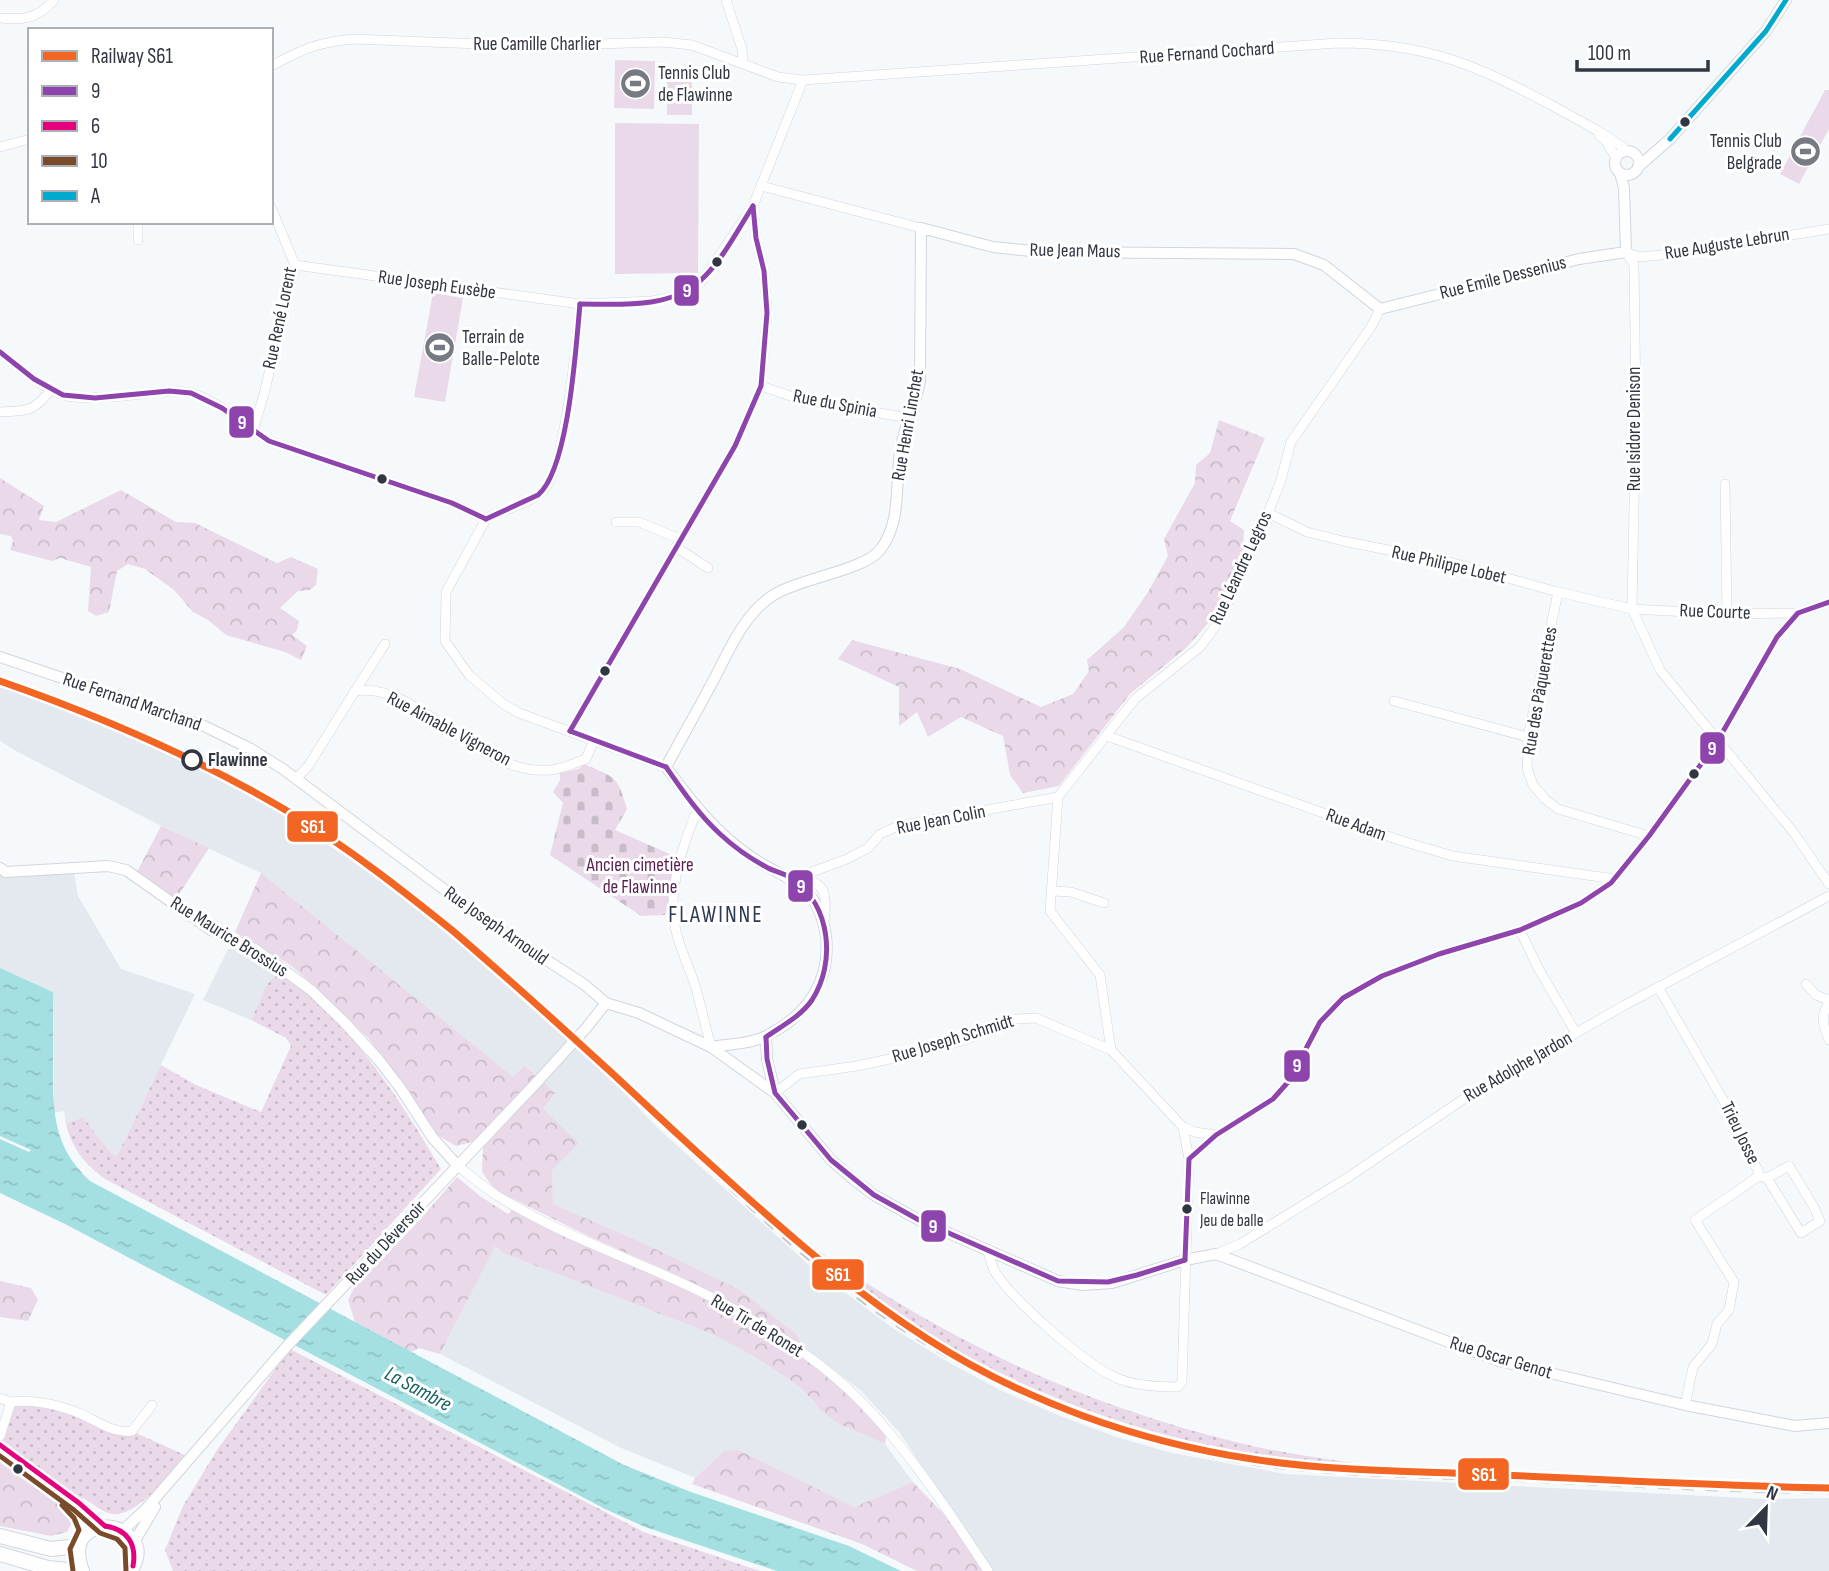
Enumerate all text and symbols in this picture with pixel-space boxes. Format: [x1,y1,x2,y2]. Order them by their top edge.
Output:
legend [28,28,273,224]
scale bar [1577,28,1708,72]
street label: Rue Camille Charlier [473,33,601,56]
street label: Rue Fernand Cochard [1139,37,1275,69]
text: 100 m [1588,41,1631,66]
text: Railway S61 [91,44,173,69]
place label: Tennis Club de Flawinne [658,62,733,107]
sports icon: Tennis Club de Flawinne [618,67,652,101]
text: 9 [91,79,100,104]
text: 6 [91,114,100,139]
unlabelled marker [1678,115,1692,129]
place label: Tennis Club Belgrade [1710,130,1782,175]
sports icon: Tennis Club Belgrade [1788,135,1822,169]
text: 10 [91,149,108,174]
text: A [90,184,101,209]
street label: Rue Auguste Lebrun [1663,223,1791,265]
street label: Rue Jean Maus [1029,239,1121,263]
street label: Rue Emile Dessenius [1437,251,1569,305]
unlabelled marker [710,255,724,269]
street label: Rue René Lorent [258,265,302,371]
street label: Rue Joseph Eusèbe [377,265,497,305]
line badge: 9 [673,274,700,307]
text: 9 [682,280,692,303]
place label: Terrain de Balle-Pelote [462,326,540,371]
sports icon: Terrain de Balle-Pelote [422,331,456,365]
street label: Rue Henri Linchet [887,367,929,482]
street label: Rue Isidore Denison [1623,367,1646,491]
street label: Rue du Spinia [791,385,879,423]
line badge: 9 [228,405,255,439]
text: 9 [237,412,247,435]
unlabelled marker [375,472,389,486]
street label: Rue Léandre Legros [1205,507,1277,629]
street label: Rue Philippe Lobet [1389,541,1509,589]
street label: Rue Courte [1679,599,1751,625]
street label: Rue des Pâquerettes [1517,625,1563,757]
unlabelled marker [598,664,612,678]
street label: Rue Fernand Marchand [60,668,204,736]
street label: Rue Aimable Vigneron [383,687,515,771]
line badge: 9 [1699,731,1726,765]
text: 9 [1707,738,1717,761]
place label: Flawinne [208,749,268,772]
marker: Flawinne [182,750,202,770]
unlabelled marker [1687,767,1701,781]
street label: Rue Jean Colin [895,800,987,840]
street label: Rue Adam [1323,803,1389,847]
line badge: S61 [286,810,339,843]
text: S61 [301,816,326,839]
park label: Ancien cimetière de Flawinne [585,854,694,899]
line badge: 9 [787,869,814,903]
text: 9 [796,876,806,899]
street label: Rue Joseph Arnould [439,882,553,970]
street label: Rue Maurice Brossius [166,892,292,982]
district label: FLAWINNE [668,901,764,929]
street label: Rue Joseph Schmidt [889,1010,1017,1068]
street label: Rue Adolphe Jardon [1460,1027,1576,1107]
line badge: 9 [1283,1049,1311,1083]
text: 9 [1292,1055,1302,1078]
street label: Trieu Josse [1715,1098,1765,1168]
unlabelled marker [795,1118,809,1132]
place label: Flawinne Jeu de balle [1199,1189,1264,1231]
street label: Rue du Déversoir [341,1196,431,1290]
marker: Flawinne Jeu de balle [1180,1202,1194,1216]
line badge: 9 [920,1209,947,1243]
text: 9 [928,1216,938,1239]
line badge: S61 [811,1258,865,1291]
text: S61 [826,1264,851,1287]
street label: Rue Tir de Ronet [707,1289,808,1363]
street label: Rue Oscar Genot [1447,1332,1555,1385]
water label: La Sambre [380,1361,456,1417]
line badge: S61 [1457,1457,1510,1491]
unlabelled marker [11,1462,25,1476]
text: S61 [1472,1464,1497,1487]
north arrow [1731,1473,1801,1543]
text: N [1763,1481,1781,1506]

